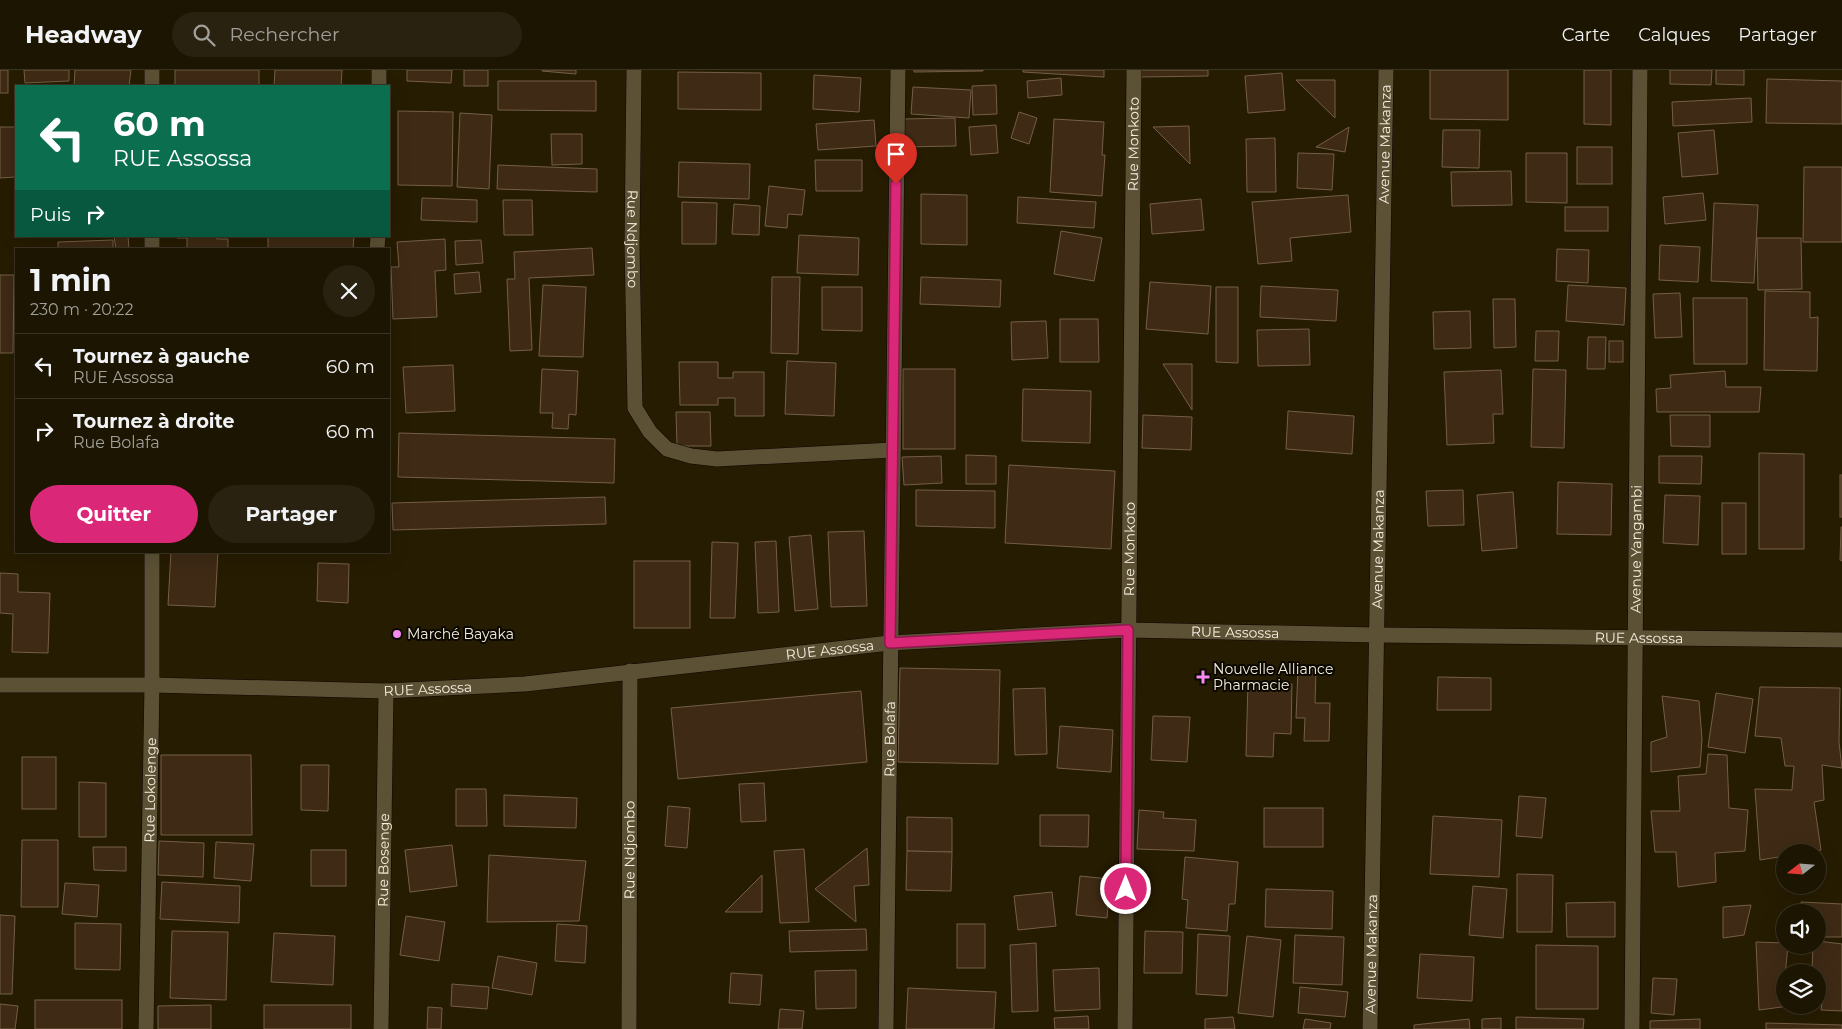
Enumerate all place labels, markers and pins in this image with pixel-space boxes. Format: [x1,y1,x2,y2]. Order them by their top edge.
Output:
pin [875,133,917,184]
place label: Marché Bayaka [407,625,514,643]
marker: Marché Bayaka [391,628,403,640]
place label: Nouvelle Alliance Pharmacie [1213,660,1333,694]
marker: Nouvelle Alliance Pharmacie [1197,671,1209,683]

